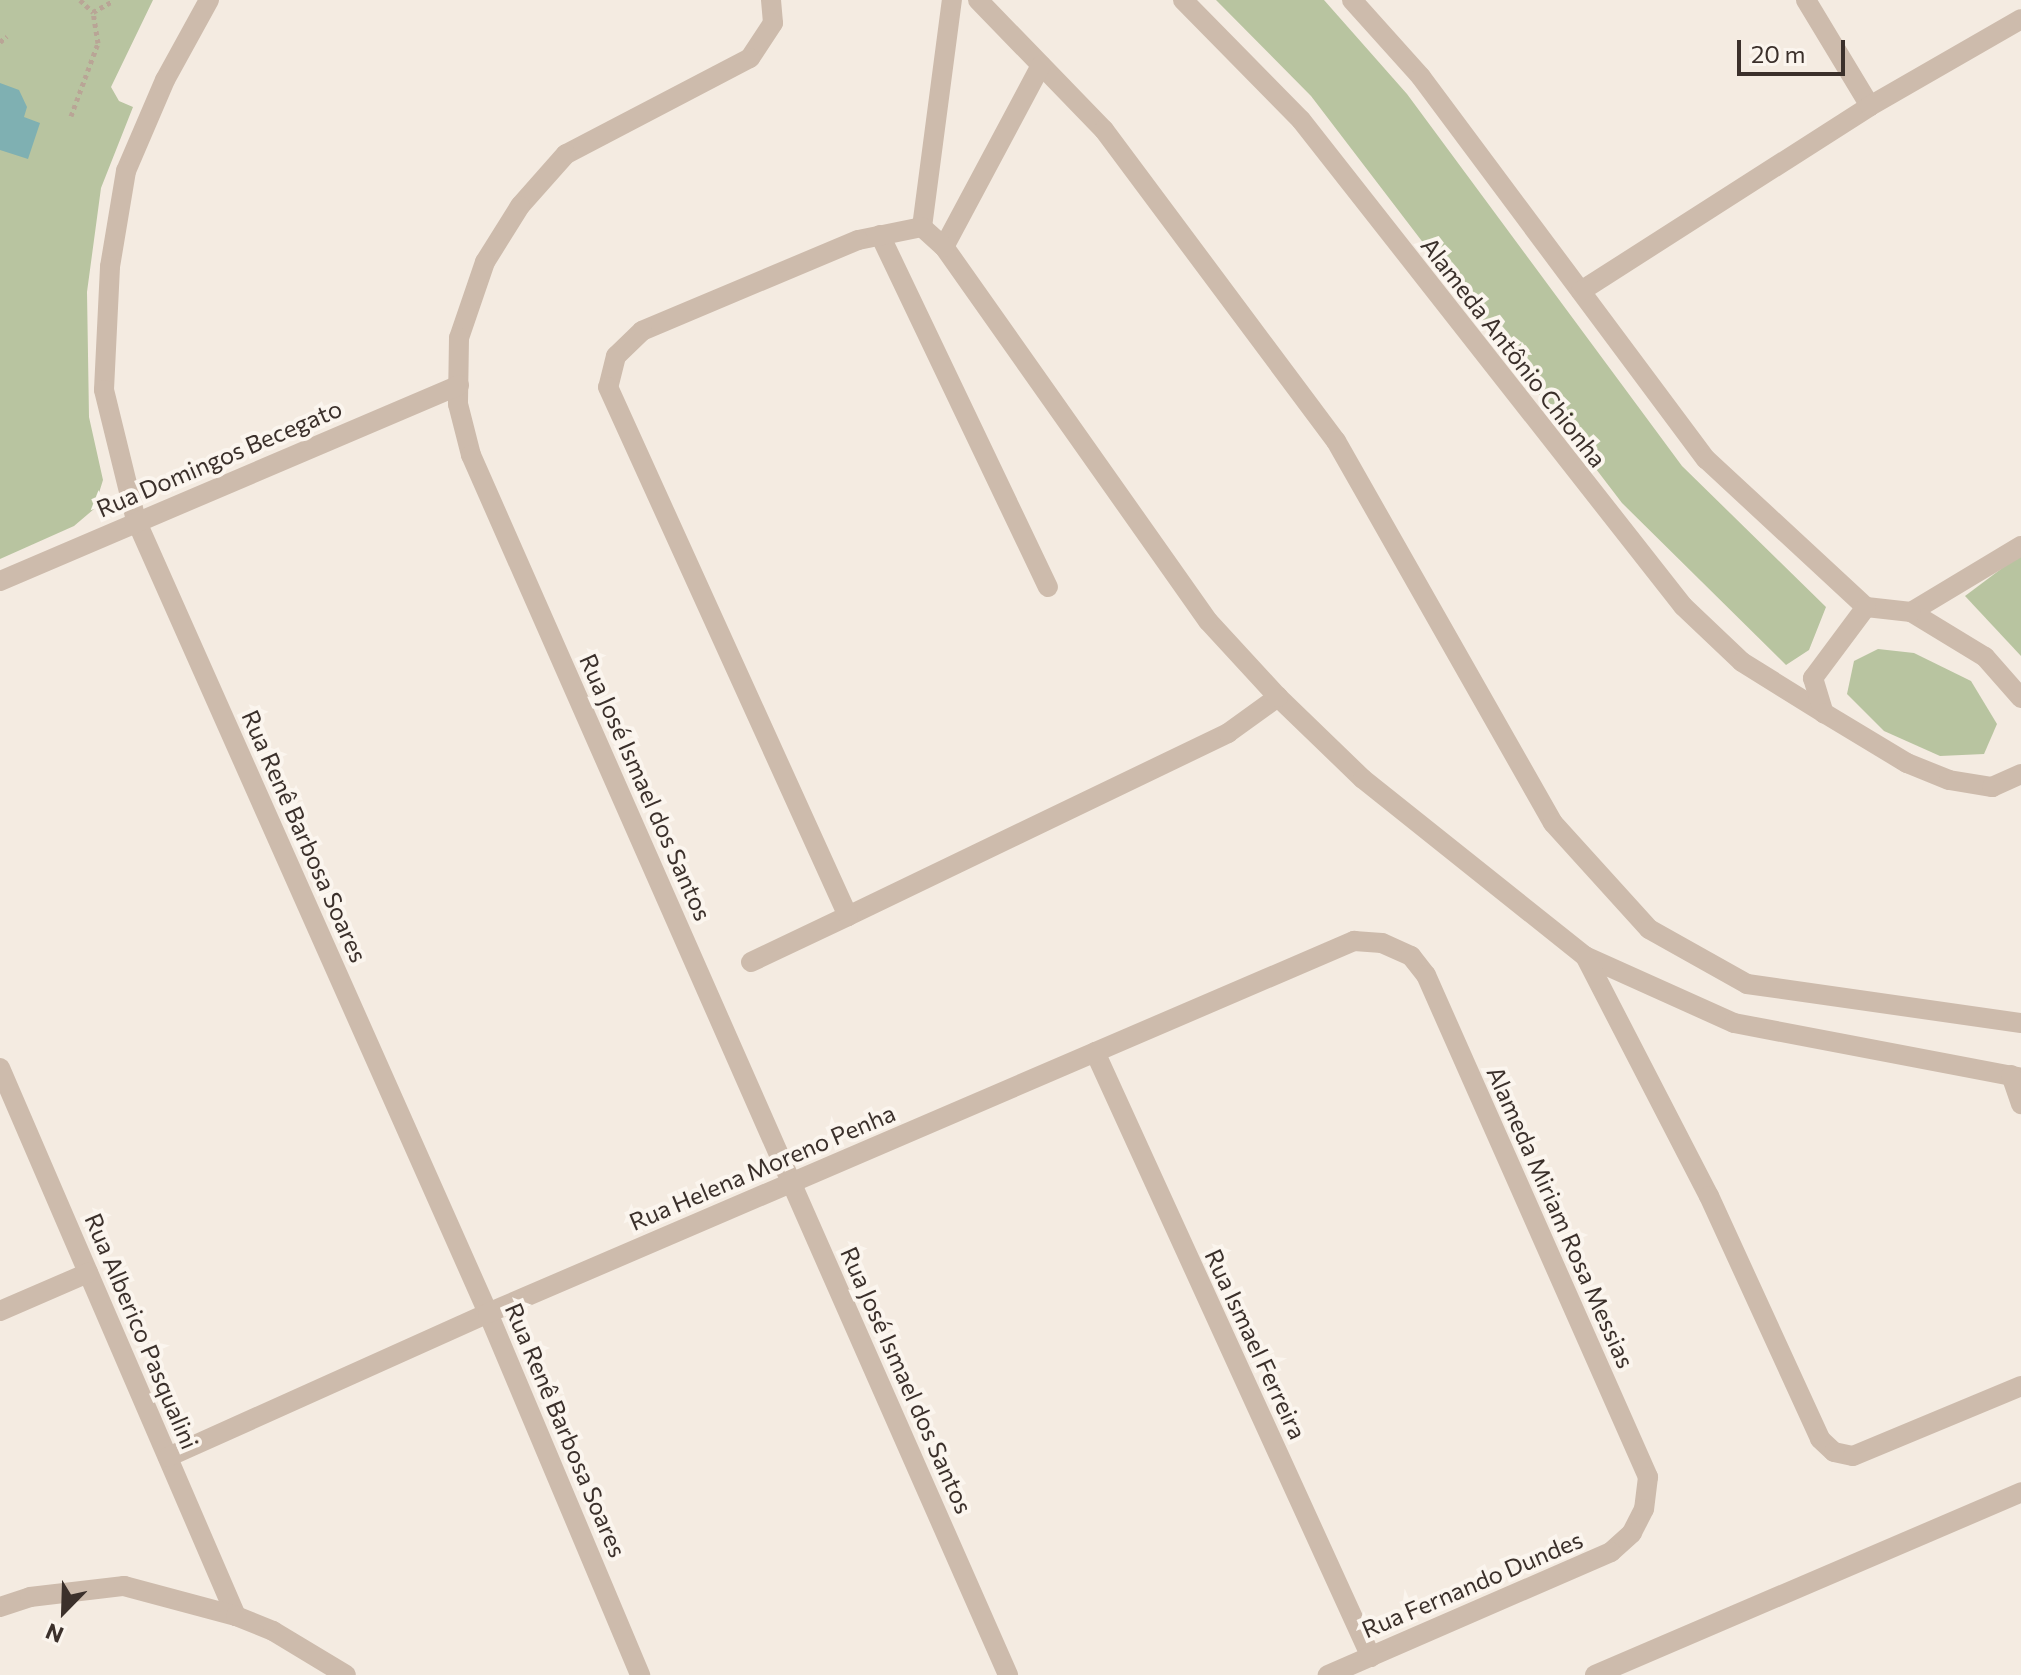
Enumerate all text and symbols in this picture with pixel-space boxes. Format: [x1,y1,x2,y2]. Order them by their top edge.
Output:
scale bar [1741,24,1849,74]
text: 20 m [1751,39,1805,68]
street label: Alameda Antônio Chionha [1415,231,1613,473]
street label: Rua Domingos Becegato [92,393,346,523]
street label: Rua José Ismael dos Santos [574,649,718,925]
street label: Rua Renê Barbosa Soares [236,705,374,967]
street label: Alameda Miriam Rosa Messias [1481,1062,1641,1372]
street label: Rua Helena Moreno Penha [625,1098,899,1236]
street label: Rua Alberico Pasqualini [79,1209,205,1453]
street label: Rua José Ismael dos Santos [835,1242,979,1518]
street label: Rua Ismael Ferreira [1199,1244,1313,1444]
street label: Rua Renê Barbosa Soares [499,1299,633,1561]
street label: Rua Fernando Dundes [1357,1524,1587,1644]
north arrow [24,1571,104,1651]
text: N [42,1618,67,1649]

